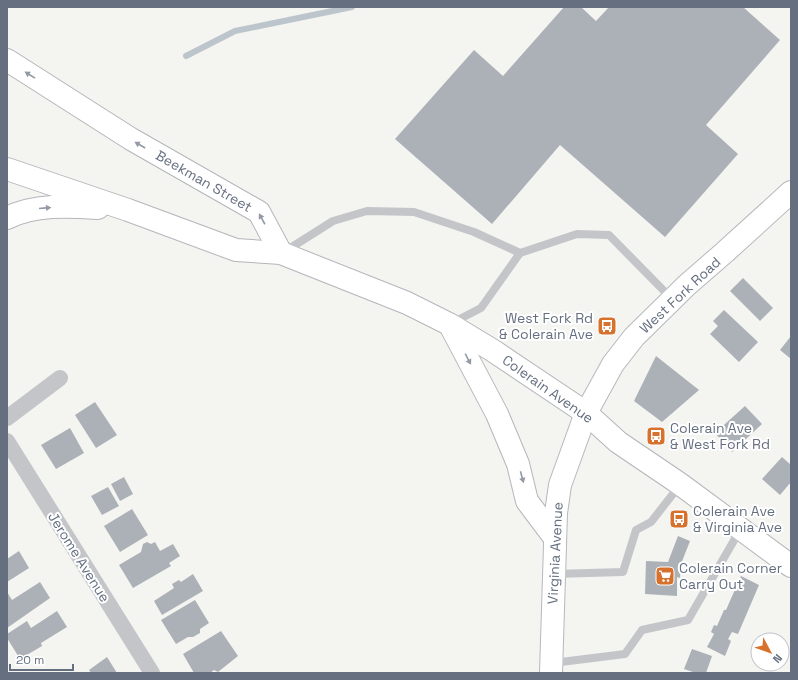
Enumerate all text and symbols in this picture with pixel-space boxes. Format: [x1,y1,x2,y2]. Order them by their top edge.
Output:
one-way arrow [24,72,36,79]
one-way arrow [135,141,146,148]
street label: Beekman Street [153,146,255,216]
one-way arrow [39,205,51,212]
one-way arrow [259,213,266,225]
street label: West Fork Road [636,253,724,337]
place label: West Fork Rd & Colerain Ave [499,309,593,343]
bus stop icon: West Fork Rd & Colerain Ave [596,315,618,337]
street label: Colerain Avenue [499,351,597,427]
one-way arrow [464,353,471,365]
place label: Colerain Ave & West Fork Rd [670,419,770,453]
bus stop icon: Colerain Ave & West Fork Rd [645,425,667,447]
one-way arrow [519,470,525,483]
street label: Virginia Avenue [543,501,567,605]
place label: Colerain Ave & Virginia Ave [693,502,782,536]
bus stop icon: Colerain Ave & Virginia Ave [668,508,690,530]
street label: Jerome Avenue [44,509,114,605]
place label: Colerain Corner Carry Out [679,559,782,593]
supermarket icon: Colerain Corner Carry Out [654,565,676,587]
north arrow [750,632,790,672]
scale bar [10,646,73,672]
text: N [770,651,785,666]
text: 20 m [16,652,44,668]

